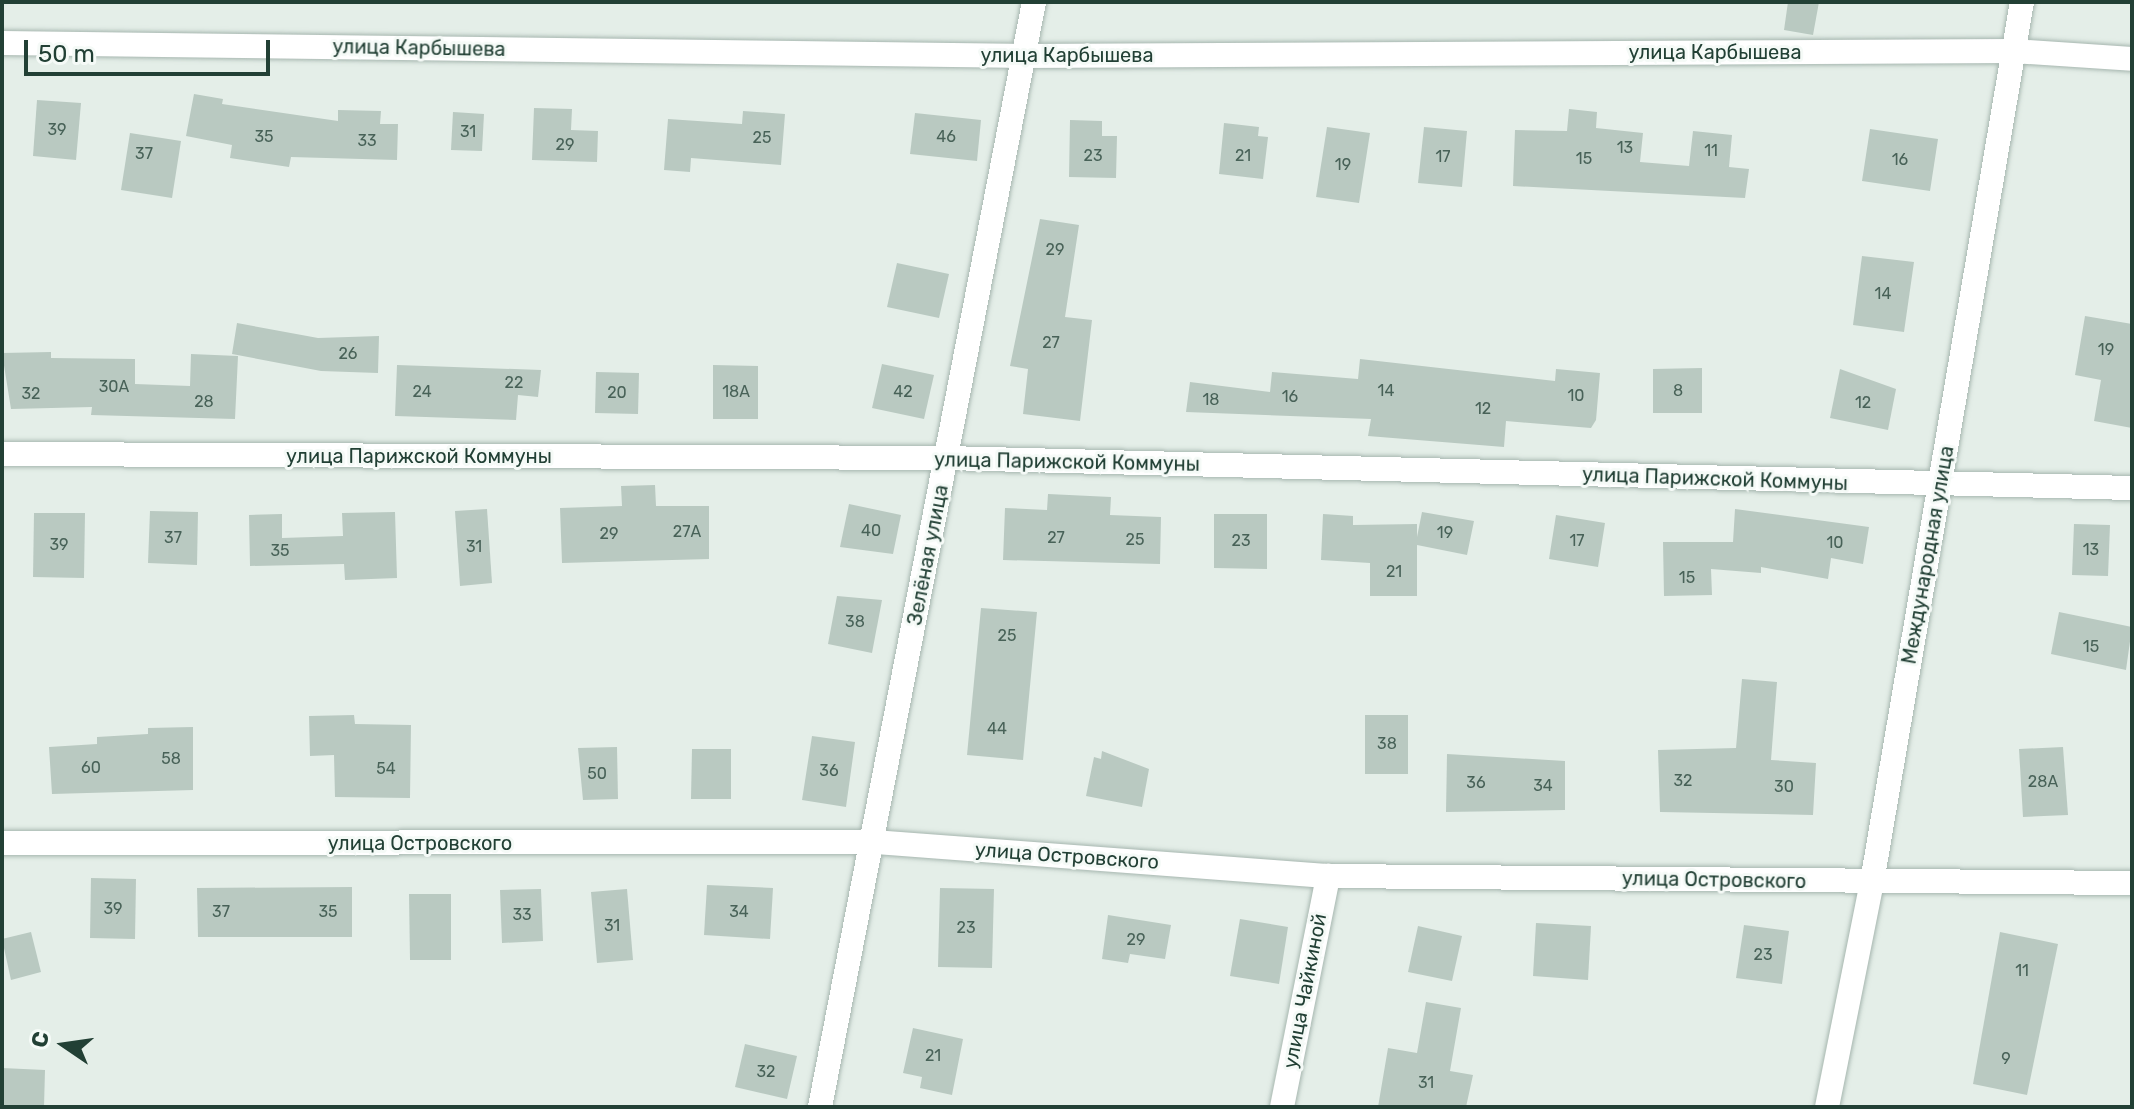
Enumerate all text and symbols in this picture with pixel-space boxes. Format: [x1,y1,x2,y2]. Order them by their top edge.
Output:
scale bar [28,24,274,74]
street label: улица Карбышева [332,34,506,62]
text: 50 m [38,40,95,68]
street label: улица Карбышева [1628,40,1802,64]
street label: улица Карбышева [980,43,1154,67]
house number: 39 [47,120,67,140]
house number: 31 [460,122,476,142]
house number: 35 [254,127,274,147]
house number: 46 [936,127,956,147]
house number: 25 [753,128,771,148]
house number: 33 [357,131,377,151]
house number: 29 [556,135,574,155]
house number: 13 [1617,138,1633,158]
house number: 11 [1704,141,1718,161]
house number: 37 [135,144,153,164]
house number: 23 [1083,146,1103,166]
house number: 21 [1235,146,1251,166]
house number: 17 [1435,147,1451,167]
house number: 15 [1576,149,1592,169]
house number: 16 [1892,150,1908,170]
house number: 19 [1335,155,1351,175]
house number: 29 [1046,240,1064,260]
house number: 14 [1875,284,1891,304]
house number: 27 [1042,333,1060,353]
house number: 19 [2098,340,2114,360]
house number: 26 [338,344,358,364]
house number: 22 [505,373,523,393]
house number: 30А [99,377,129,397]
house number: 14 [1378,381,1394,401]
house number: 8 [1673,381,1683,401]
house number: 24 [412,382,432,402]
house number: 18А [722,382,750,402]
house number: 42 [893,382,913,402]
house number: 20 [607,383,627,403]
house number: 32 [21,384,41,404]
house number: 10 [1567,386,1585,406]
house number: 16 [1282,387,1298,407]
house number: 18 [1202,390,1220,410]
house number: 28 [194,392,214,412]
house number: 12 [1855,393,1871,413]
house number: 12 [1475,399,1491,419]
street label: улица Парижской Коммуны [286,444,552,468]
street label: Международная улица [1897,444,1959,666]
street label: улица Парижской Коммуны [934,448,1200,476]
street label: улица Парижской Коммуны [1582,462,1848,496]
street label: Зелёная улица [903,483,953,627]
house number: 40 [861,521,881,541]
house number: 27А [673,522,701,542]
house number: 19 [1437,523,1453,543]
house number: 29 [600,524,618,544]
house number: 37 [164,528,182,548]
house number: 27 [1047,528,1065,548]
house number: 25 [1126,530,1144,550]
house number: 23 [1231,531,1251,551]
house number: 17 [1569,531,1585,551]
house number: 10 [1826,533,1844,553]
house number: 39 [49,535,69,555]
house number: 31 [466,537,482,557]
house number: 13 [2083,540,2099,560]
house number: 35 [270,541,290,561]
house number: 21 [1386,562,1402,582]
house number: 15 [1679,568,1695,588]
house number: 38 [845,612,865,632]
house number: 25 [998,626,1016,646]
house number: 15 [2083,637,2099,657]
house number: 44 [987,719,1007,739]
house number: 38 [1377,734,1397,754]
house number: 58 [161,749,181,769]
house number: 60 [81,758,101,778]
house number: 54 [376,759,396,779]
house number: 36 [819,761,839,781]
house number: 50 [587,764,607,784]
house number: 32 [1673,771,1693,791]
house number: 28А [2028,772,2058,792]
house number: 36 [1466,773,1486,793]
house number: 34 [1533,776,1553,796]
house number: 30 [1774,777,1794,797]
street label: улица Островского [328,831,512,855]
street label: улица Островского [974,838,1160,874]
street label: улица Островского [1622,866,1806,894]
house number: 39 [103,899,123,919]
house number: 37 [212,902,230,922]
house number: 35 [318,902,338,922]
house number: 34 [729,902,749,922]
house number: 33 [512,905,532,925]
street label: улица Чайкиной [1278,911,1332,1071]
house number: 31 [604,916,620,936]
house number: 23 [956,918,976,938]
house number: 29 [1127,930,1145,950]
house number: 23 [1753,945,1773,965]
house number: 11 [2015,961,2029,981]
north arrow [24,1005,104,1085]
text: С [25,1029,55,1050]
house number: 21 [925,1046,941,1066]
house number: 9 [2001,1049,2011,1069]
house number: 32 [756,1062,776,1082]
house number: 31 [1418,1073,1434,1093]

